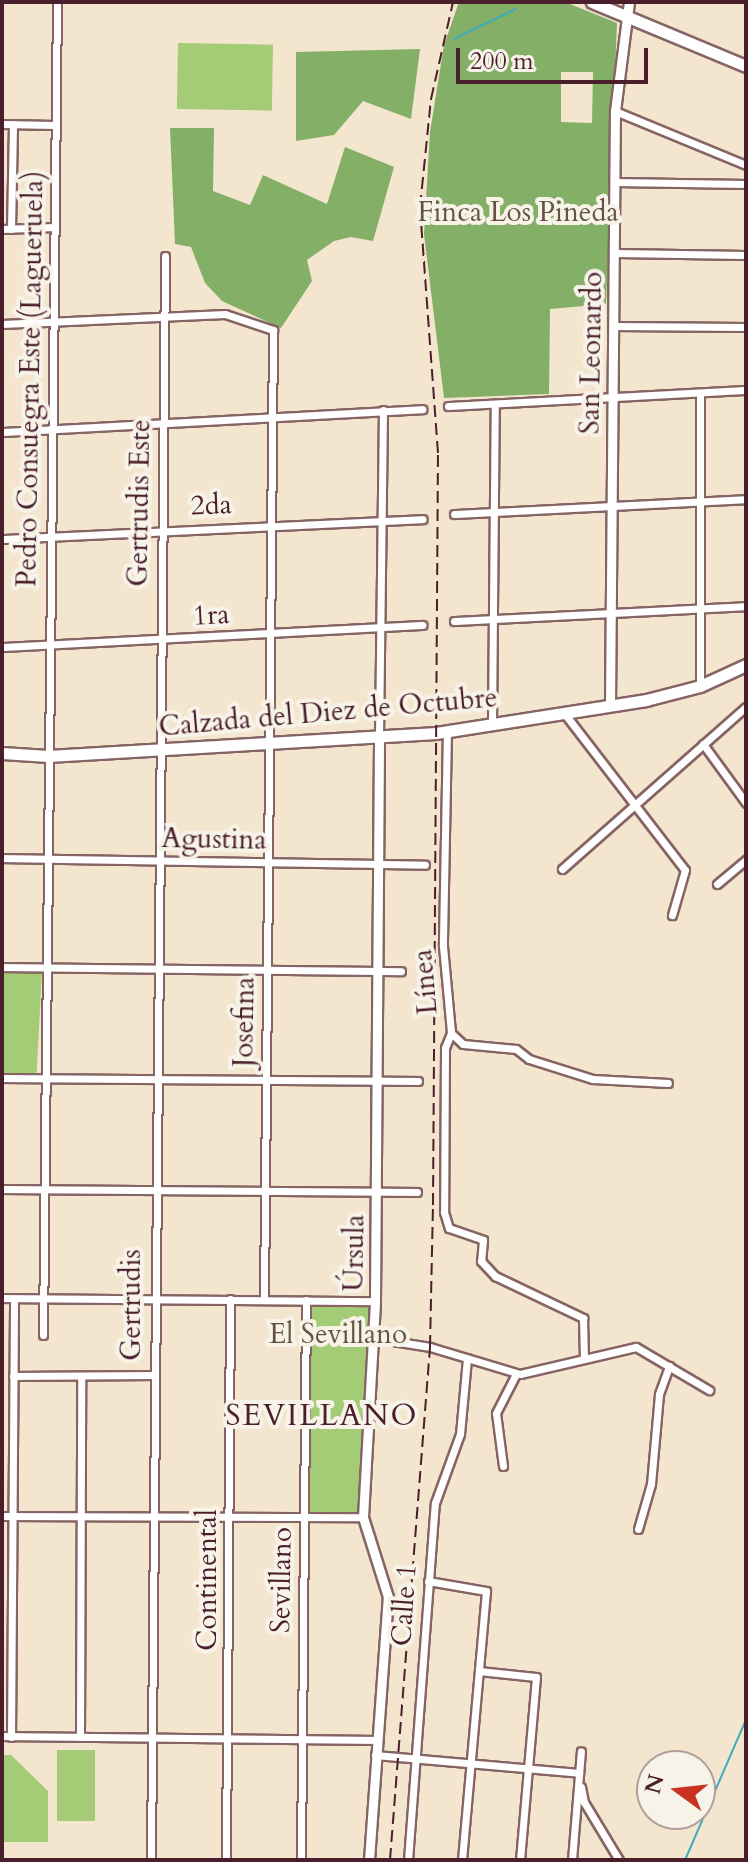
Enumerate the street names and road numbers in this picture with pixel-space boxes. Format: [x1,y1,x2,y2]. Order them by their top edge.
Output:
street label: Pedro Consuegra Este (Lagueruela) [10,171,50,587]
street label: San Leonardo [573,271,609,435]
street label: Gertrudis Este [121,419,157,587]
street label: 2da [190,487,232,523]
street label: 1ra [192,597,230,633]
street label: Calzada del Diez de Octubre [157,680,499,744]
street label: Agustina [161,821,267,857]
street label: Línea [405,948,445,1016]
street label: Josefina [226,976,262,1068]
street label: Úrsula [337,1214,371,1292]
street label: Gertrudis [114,1249,148,1361]
street label: Continental [190,1509,224,1651]
street label: Sevillano [263,1527,299,1633]
street label: Calle 1 [384,1563,424,1647]

